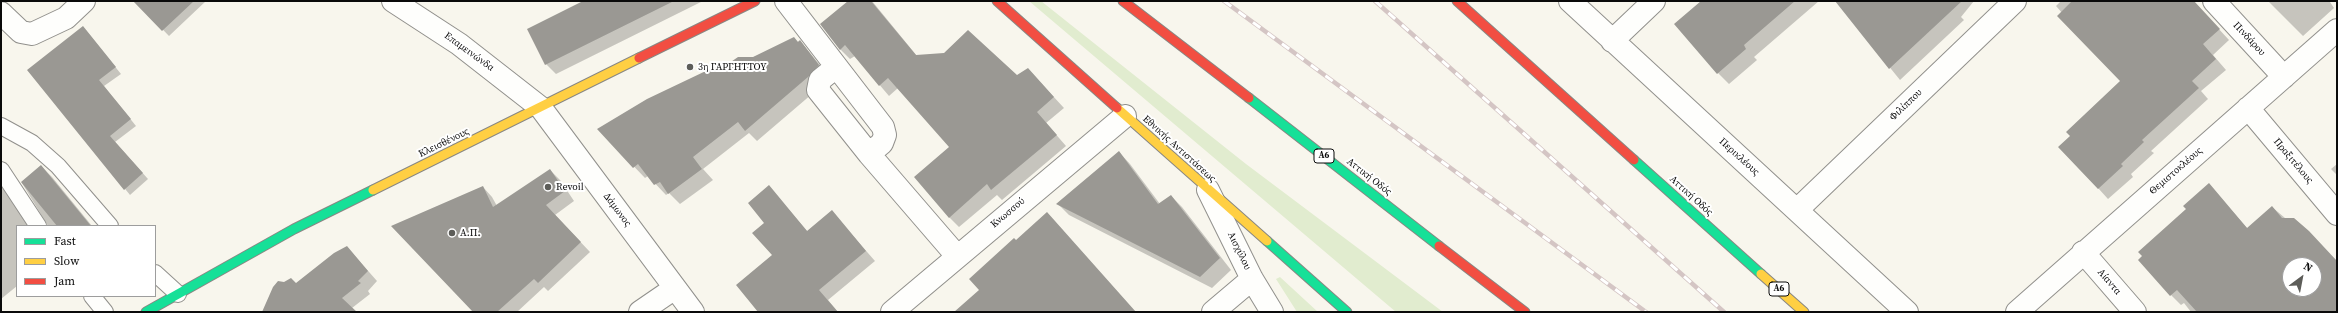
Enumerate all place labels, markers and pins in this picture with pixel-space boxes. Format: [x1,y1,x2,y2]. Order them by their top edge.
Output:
place label: 3η ΓΑΡΓΗΤΤΟΥ [698,61,767,73]
marker: 3η ΓΑΡΓΗΤΤΟΥ [685,62,695,72]
place label: Revoil [556,181,584,193]
marker: Revoil [543,182,553,192]
place label: Α.Π. [460,227,480,239]
marker: Α.Π. [447,228,457,238]

